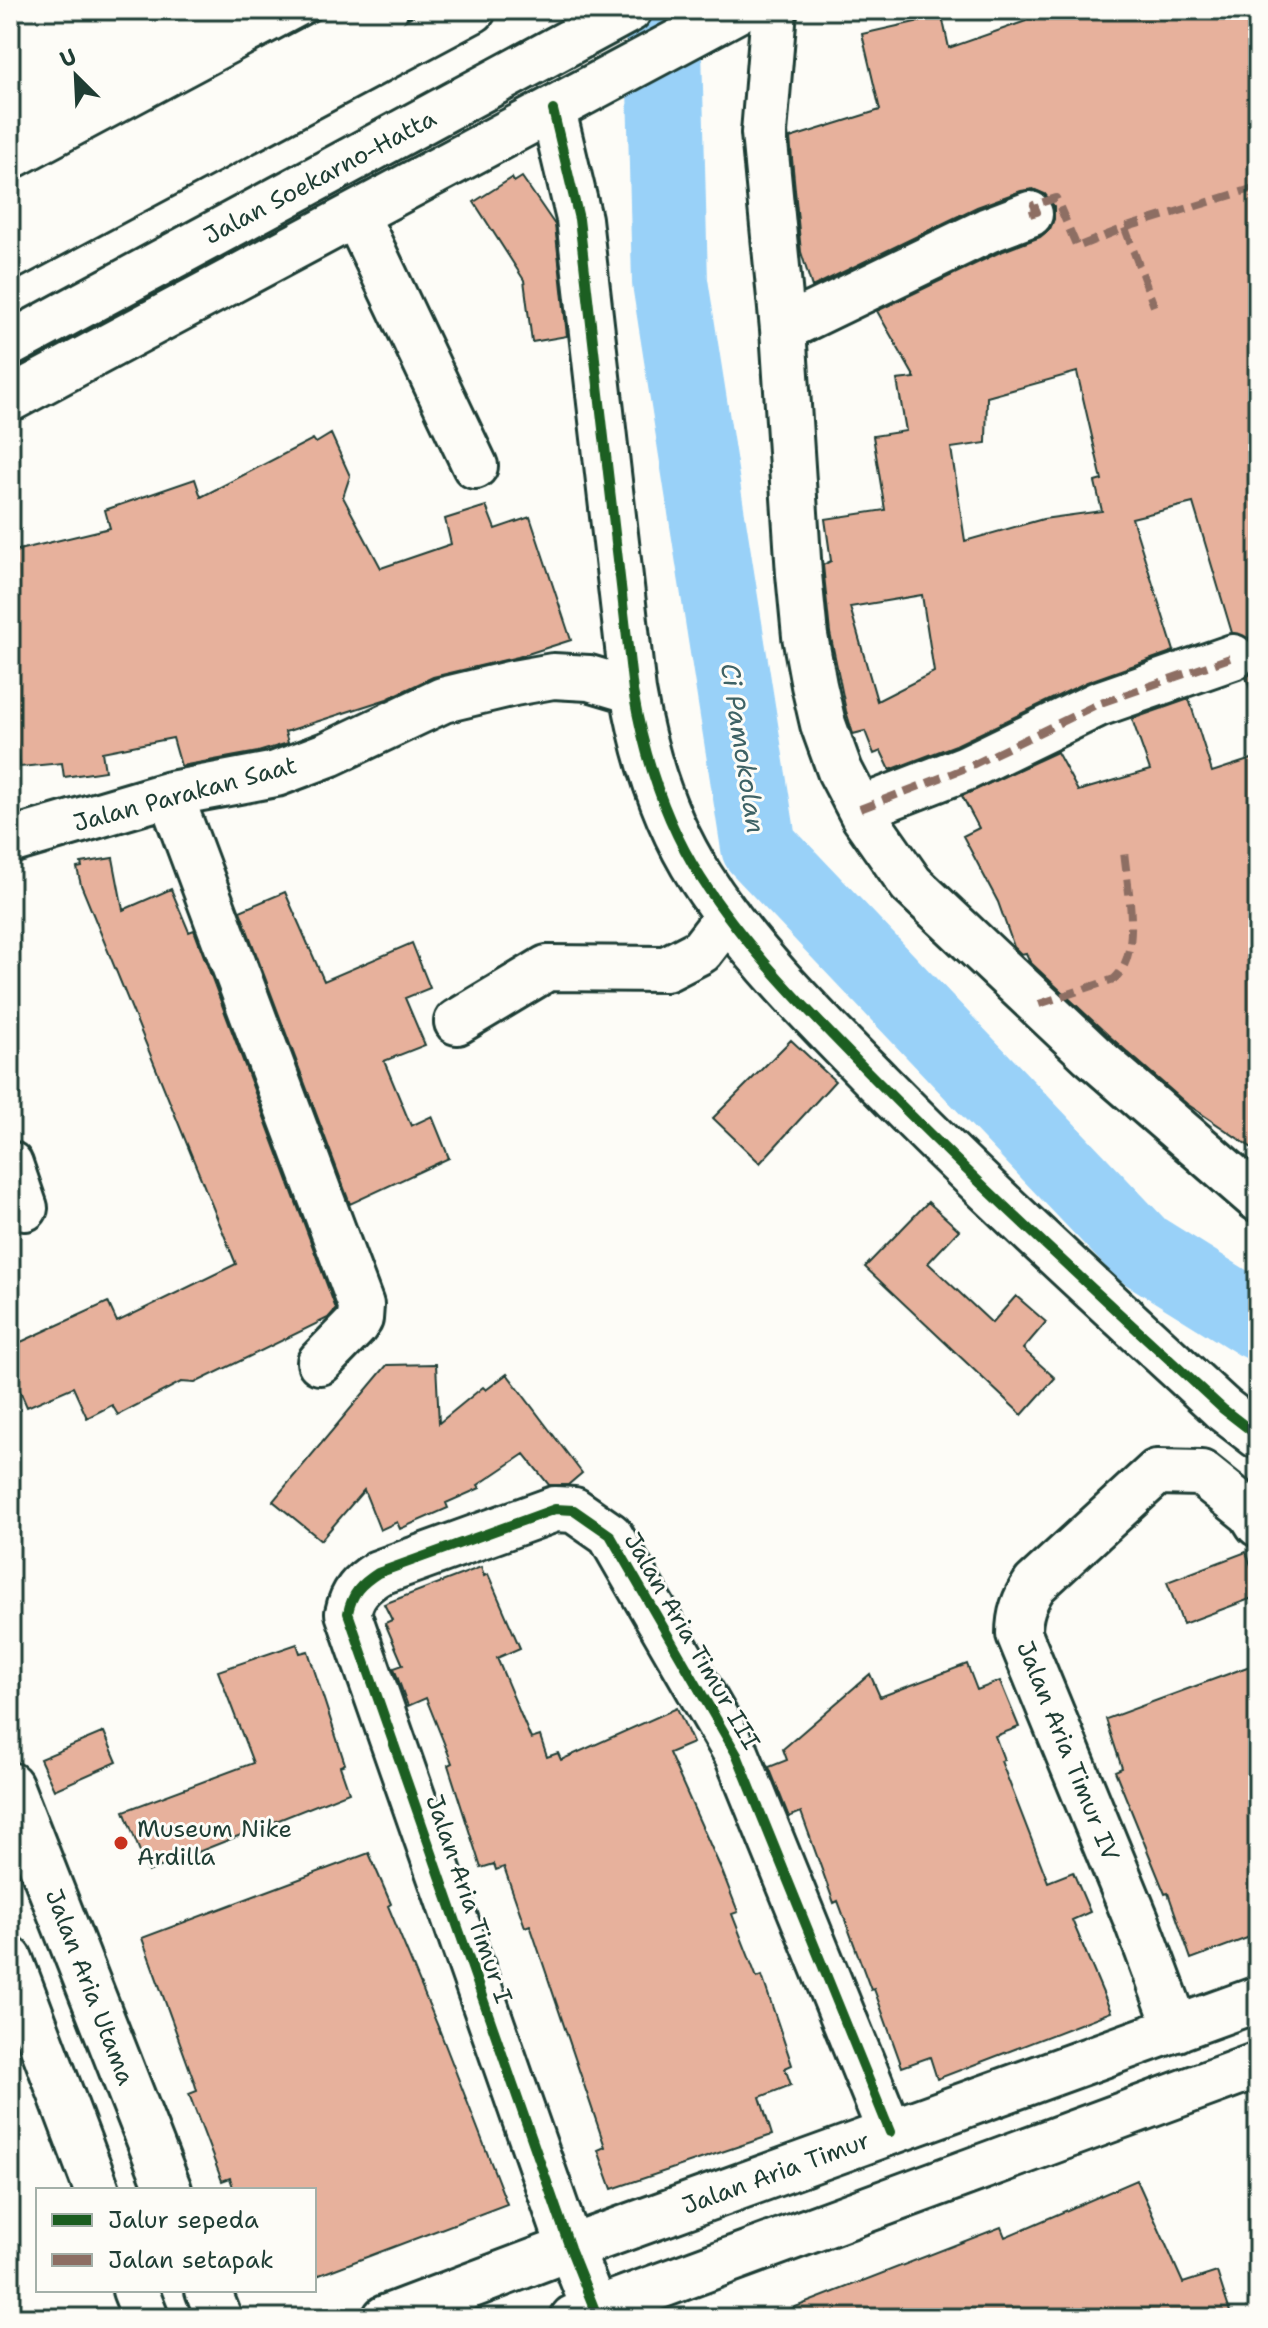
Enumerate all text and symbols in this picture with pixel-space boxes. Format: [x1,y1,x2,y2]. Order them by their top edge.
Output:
north arrow [36,36,116,116]
text: U [55,42,81,74]
street label: Jalan Soekarno-Hatta [198,102,442,252]
water label: Ci Pamokolan [713,660,774,836]
street label: Jalan Parakan Saat [70,749,300,839]
street label: Jalan Aria Timur III [617,1526,767,1756]
street label: Jalan Aria Timur IV [1009,1636,1127,1866]
street label: Jalan Aria Timur I [418,1790,520,2008]
place label: Museum Nike Ardilla [137,1813,292,1873]
marker: Museum Nike Ardilla [112,1834,130,1852]
street label: Jalan Aria Utama [38,1884,142,2090]
street label: Jalan Aria Timur [678,2124,874,2222]
legend [36,2188,316,2292]
text: Jalur sepeda [108,2204,259,2236]
text: Jalan setapak [108,2244,274,2276]

